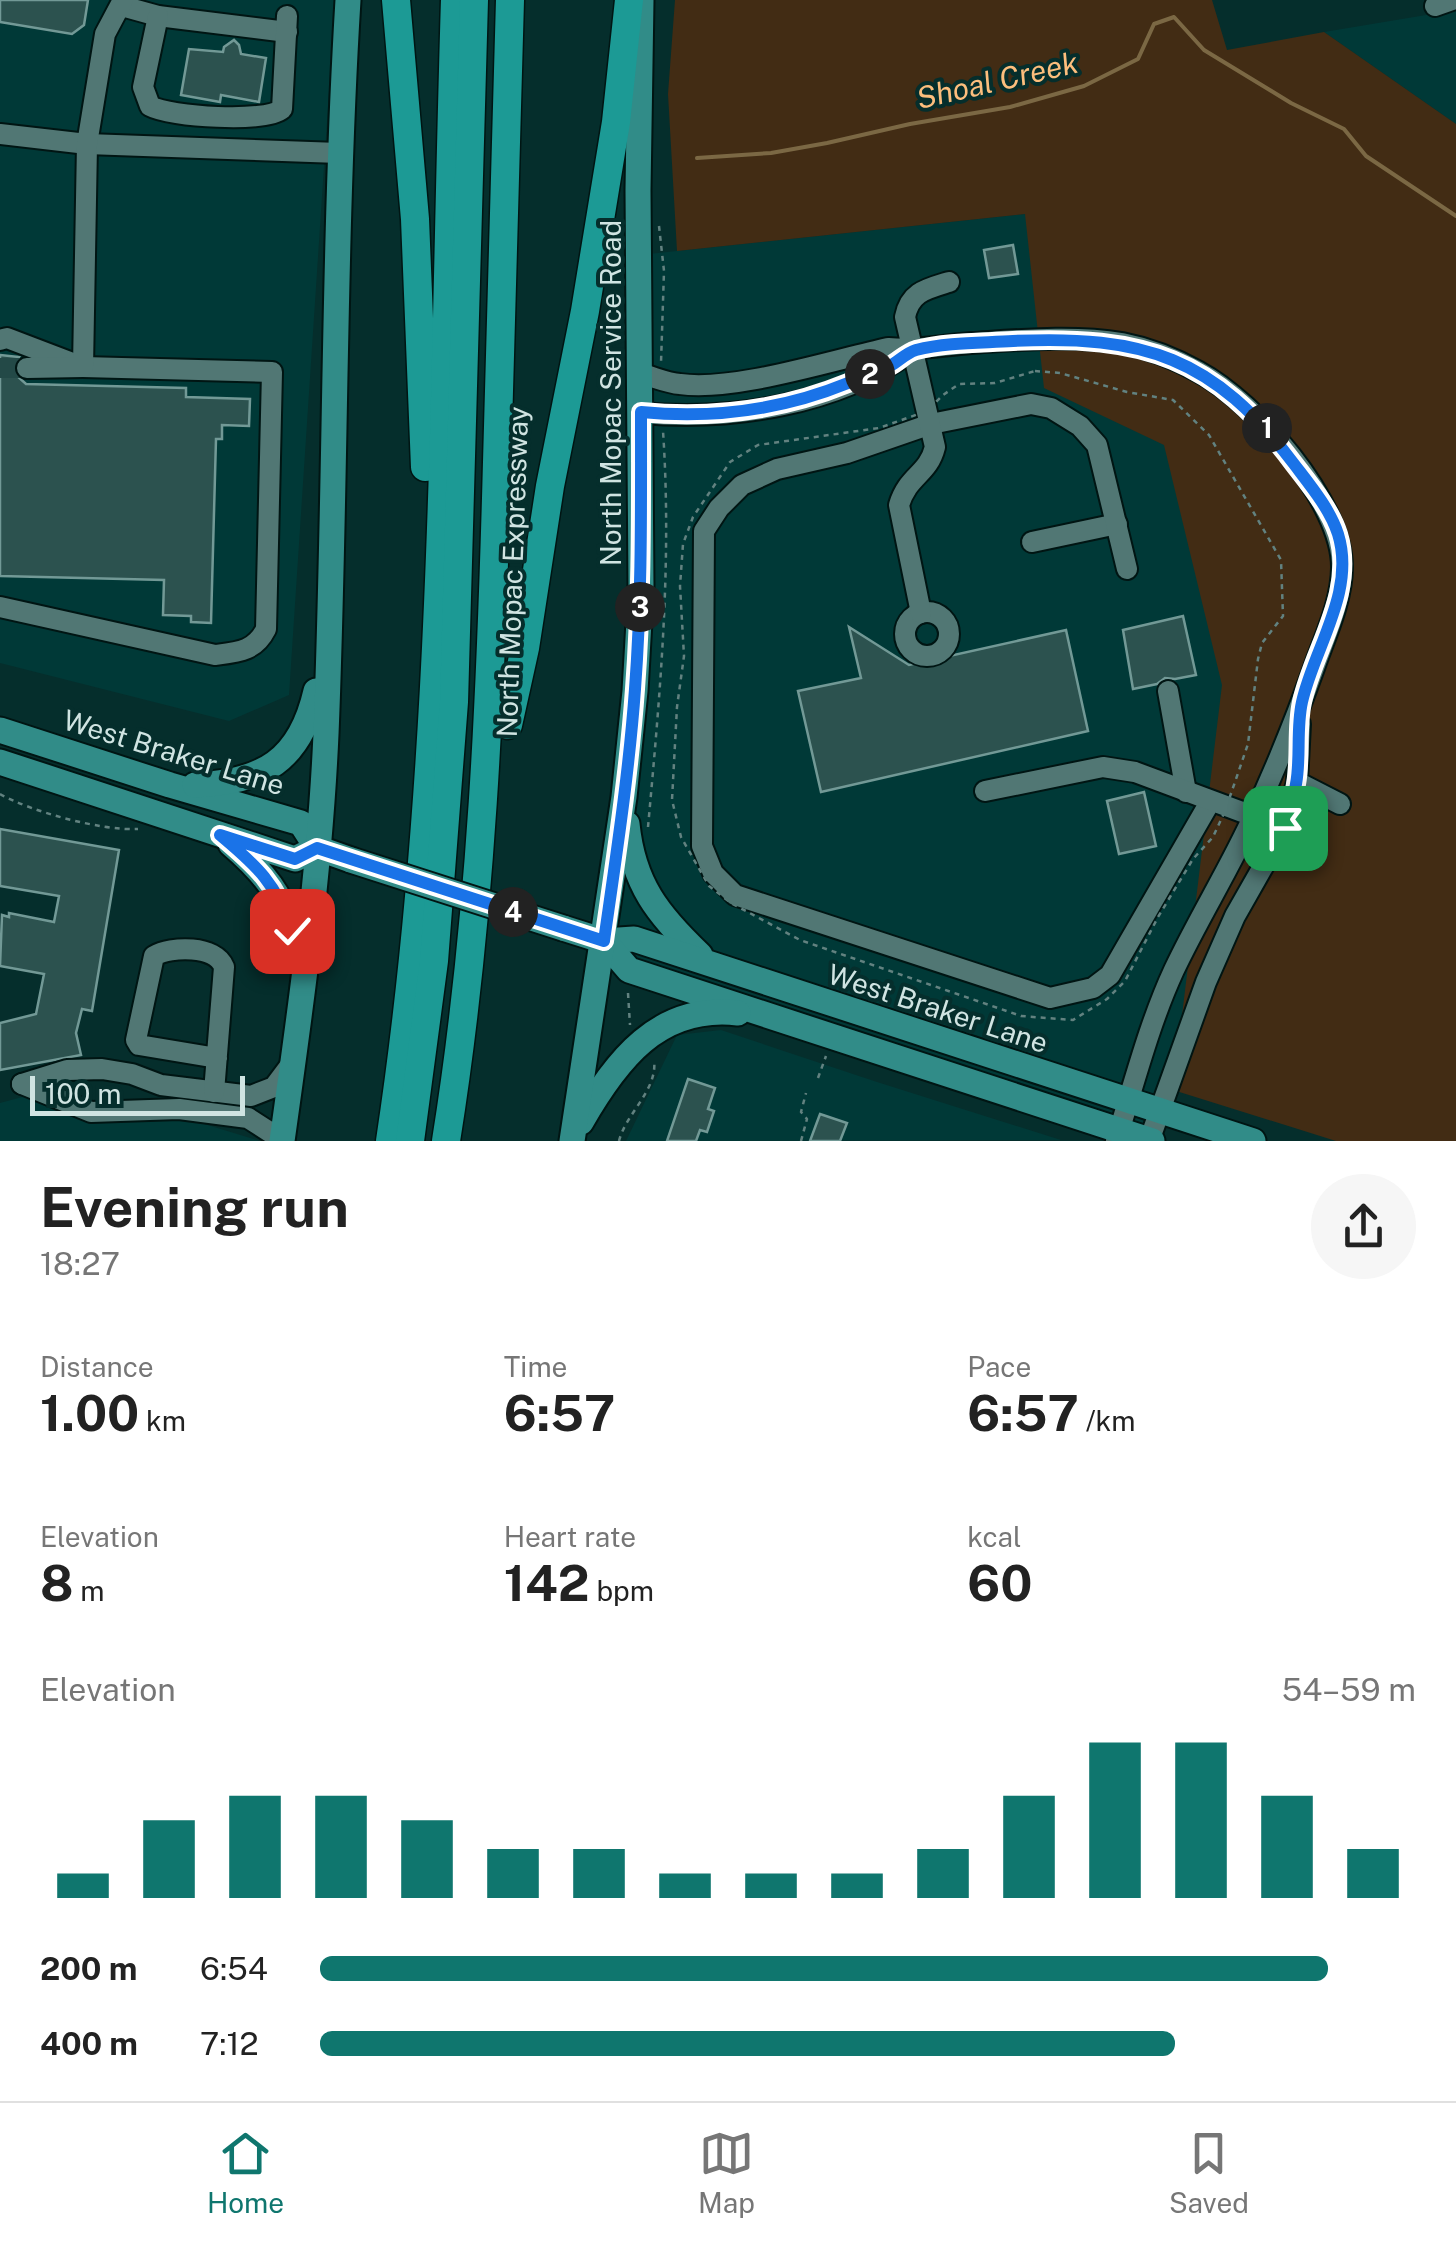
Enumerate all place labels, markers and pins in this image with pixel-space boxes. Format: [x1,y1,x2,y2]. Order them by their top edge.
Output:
pin: 2 [845,349,895,399]
pin: 1 [1242,403,1292,453]
pin: 3 [615,582,665,632]
pin [1243,786,1328,871]
pin: 4 [488,887,538,937]
pin [250,889,335,974]

